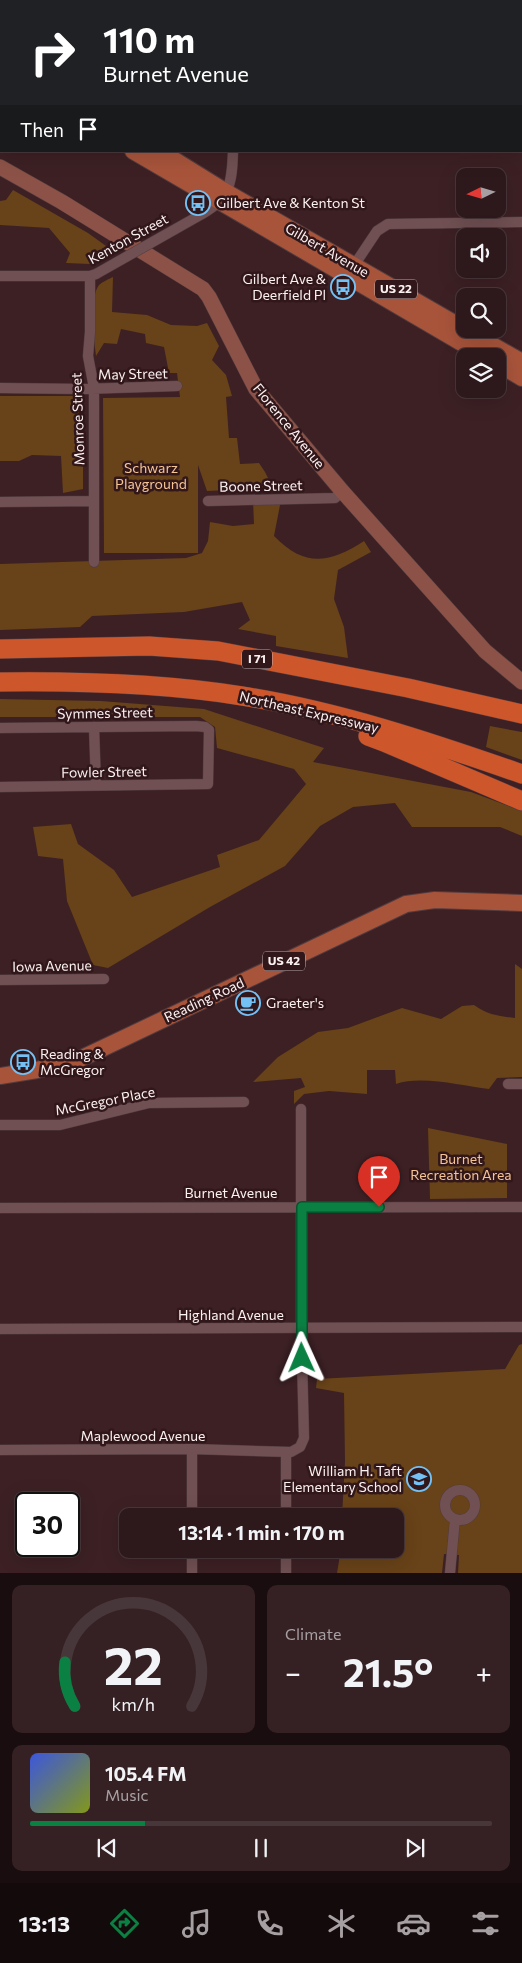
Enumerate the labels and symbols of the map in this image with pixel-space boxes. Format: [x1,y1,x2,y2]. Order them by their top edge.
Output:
north arrow [456,168,506,218]
bus stop icon: Gilbert Ave & Kenton St [185,190,211,216]
place label: Gilbert Ave & Kenton St [216,194,365,211]
street label: Kenton Street [85,210,171,267]
street label: Gilbert Avenue [282,219,372,280]
place label: Gilbert Ave & Deerfield Pl [243,270,327,303]
bus stop icon: Gilbert Ave & Deerfield Pl [330,274,356,300]
road number: US 22 [375,280,417,298]
street label: May Street [98,364,168,383]
street label: Monroe Street [67,372,88,466]
street label: Florence Avenue [250,380,329,472]
park label: Schwarz Playground [115,459,187,492]
street label: Boone Street [219,476,303,495]
road number: I 71 [242,650,272,669]
street label: Northeast Expressway [238,687,380,736]
street label: Symmes Street [57,703,153,722]
street label: Fowler Street [61,762,147,781]
road number: US 42 [263,951,305,970]
street label: Iowa Avenue [12,956,92,975]
street label: Reading Road [161,974,246,1025]
cafe icon: Graeter's [235,990,261,1016]
place label: Graeter's [266,994,324,1011]
place label: Reading & McGregor [40,1045,105,1078]
bus stop icon: Reading & McGregor [10,1049,36,1075]
street label: McGregor Place [54,1082,156,1119]
park label: Burnet Recreation Area [410,1150,512,1183]
pin [358,1156,400,1207]
street label: Burnet Avenue [185,1184,277,1201]
street label: Highland Avenue [178,1306,284,1323]
position arrow [275,1331,327,1383]
street label: Maplewood Avenue [81,1427,205,1444]
place label: William H. Taft Elementary School [283,1462,402,1495]
school or university icon: William H. Taft Elementary School [406,1466,432,1492]
speed limit sign: 30 [15,1492,80,1557]

